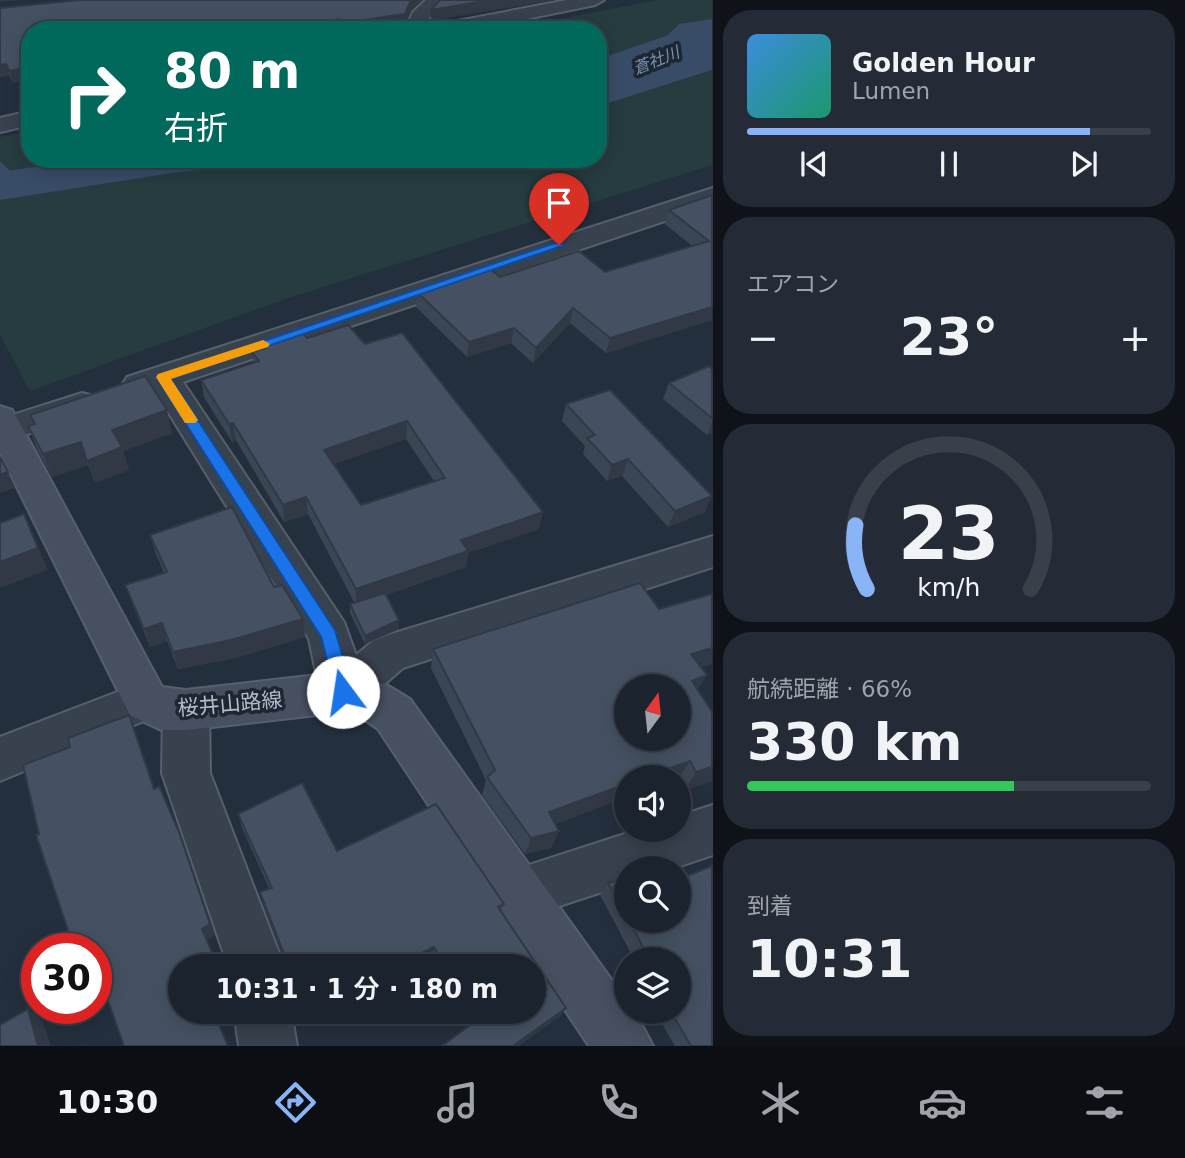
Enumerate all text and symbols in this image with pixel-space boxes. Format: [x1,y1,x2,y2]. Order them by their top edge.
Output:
water label: 蒼社川 [630,42,684,78]
text: 80 m [164,43,300,100]
text: Golden Hour [852,48,1035,78]
icon: right [49,49,140,140]
text: Lumen [852,78,930,104]
text: 右折 [164,109,228,147]
icon: previous [795,145,833,183]
icon: pause [930,145,968,183]
icon: next [1065,145,1103,183]
pin [529,173,589,245]
icon: arrive [540,184,578,222]
text: エアコン [747,271,839,297]
text: 23° [900,307,998,367]
text: − [747,316,779,360]
text: + [1119,316,1151,360]
text: 23 [898,491,1000,576]
text: km/h [917,573,981,602]
position arrow [306,655,380,729]
north arrow [614,674,691,751]
map controls [614,674,691,1024]
text: 航続距離 · 66% [747,676,912,702]
street label: 桜井山路線 [177,687,283,721]
text: 330 km [747,712,962,772]
button: sound [614,765,691,842]
button: search [614,856,691,933]
text: 到着 [747,893,793,919]
text: 10:31 [747,929,913,989]
speed limit sign: 30 [21,933,112,1024]
button: layers [614,947,691,1024]
text: 10:31 · 1 分 · 180 m [216,974,498,1004]
icon: directions [271,1078,320,1127]
icon: music [433,1078,482,1127]
icon: phone [594,1078,643,1127]
icon: climate [756,1078,805,1127]
icon: car [918,1078,967,1127]
icon: filters [1080,1078,1129,1127]
text: 10:30 [56,1083,158,1121]

